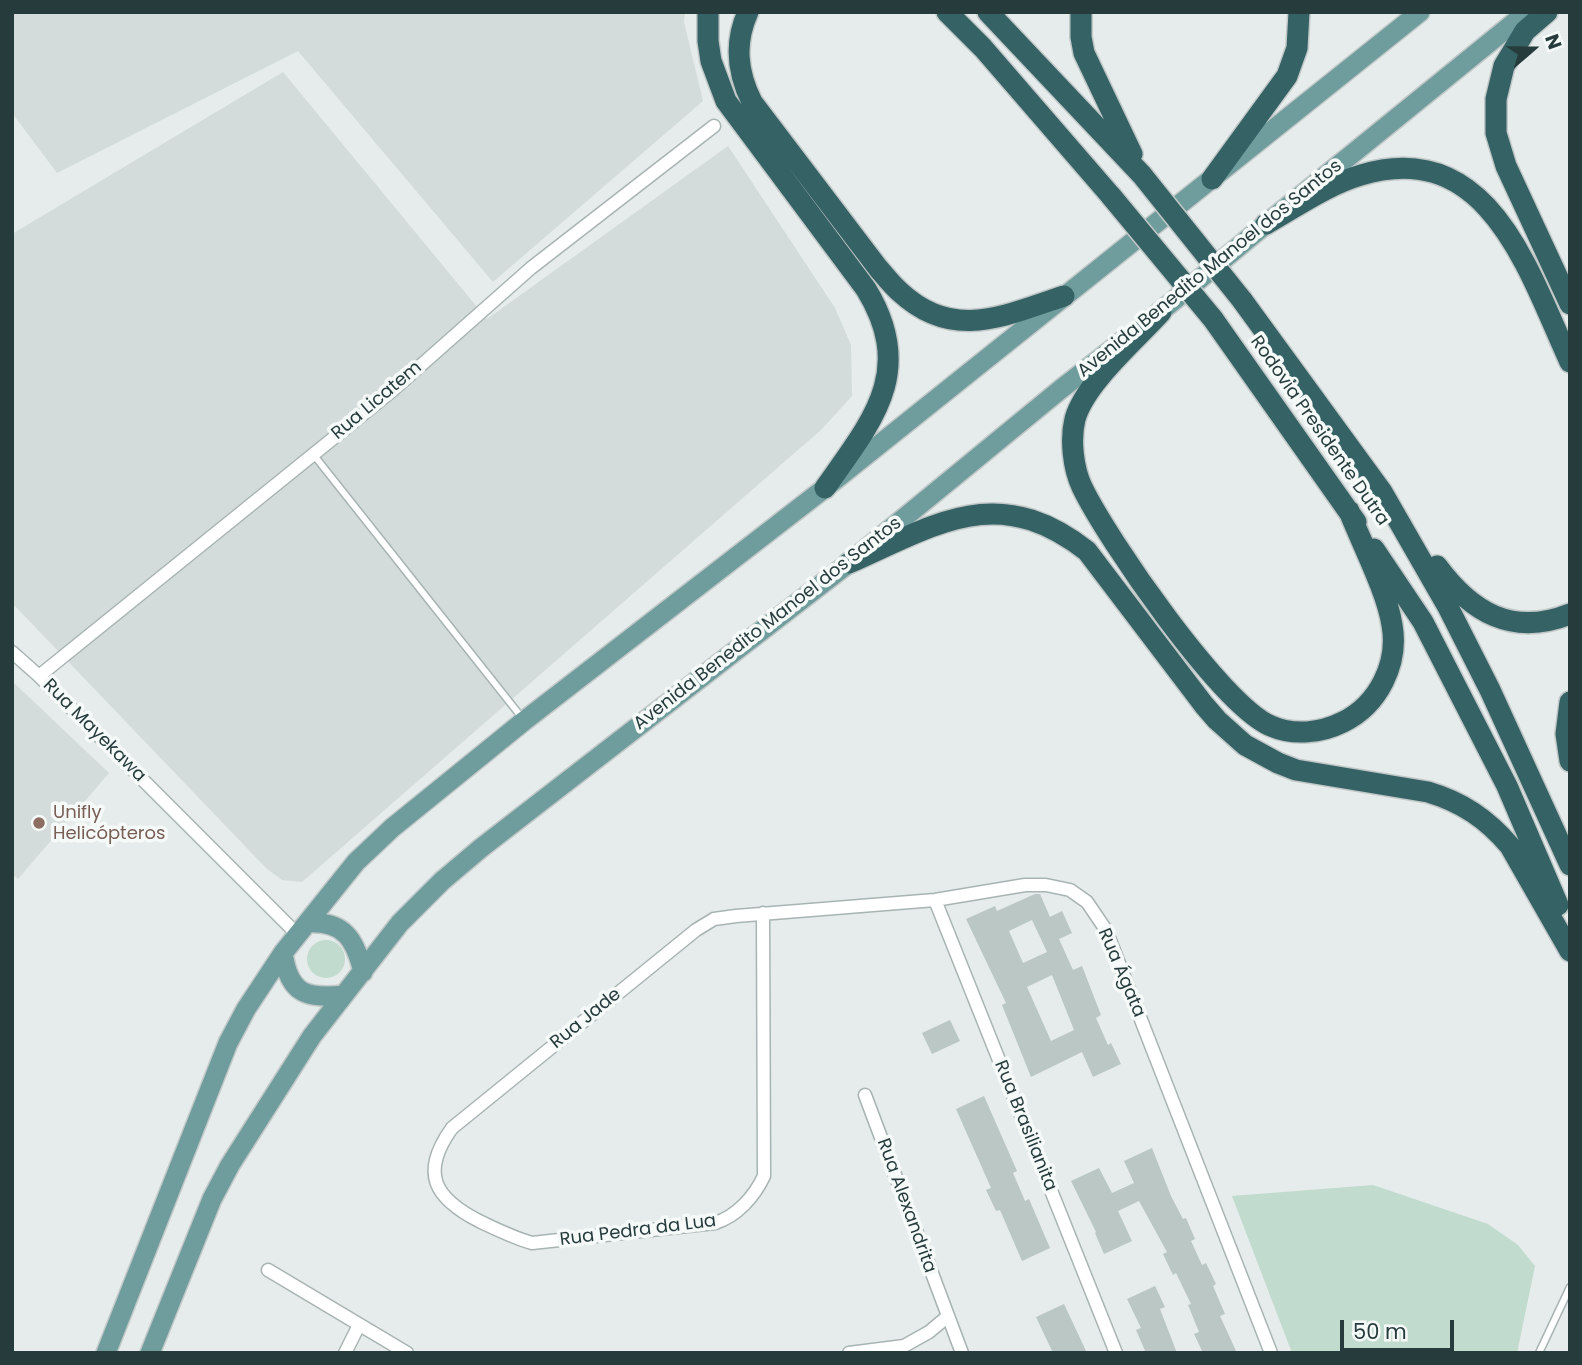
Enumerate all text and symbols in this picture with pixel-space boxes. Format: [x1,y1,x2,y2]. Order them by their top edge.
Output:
north arrow [1498,14,1568,84]
text: N [1538,30,1568,53]
street label: Avenida Benedito Manoel dos Santos [1074,156,1346,382]
street label: Rodovia Presidente Dutra [1245,332,1393,530]
street label: Rua Licatem [328,357,426,445]
street label: Avenida Benedito Manoel dos Santos [630,513,906,735]
street label: Rua Mayekawa [38,675,150,787]
place label: Unifly Helicópteros [53,802,165,844]
marker: Unifly Helicópteros [31,815,47,831]
street label: Rua Ágata [1093,925,1149,1021]
street label: Rua Jade [546,984,626,1054]
street label: Rua Brasilianita [989,1058,1061,1194]
street label: Rua Alexandrita [872,1136,940,1276]
street label: Rua Pedra da Lua [559,1211,717,1251]
scale bar [1344,1306,1458,1350]
text: 50 m [1353,1317,1407,1346]

